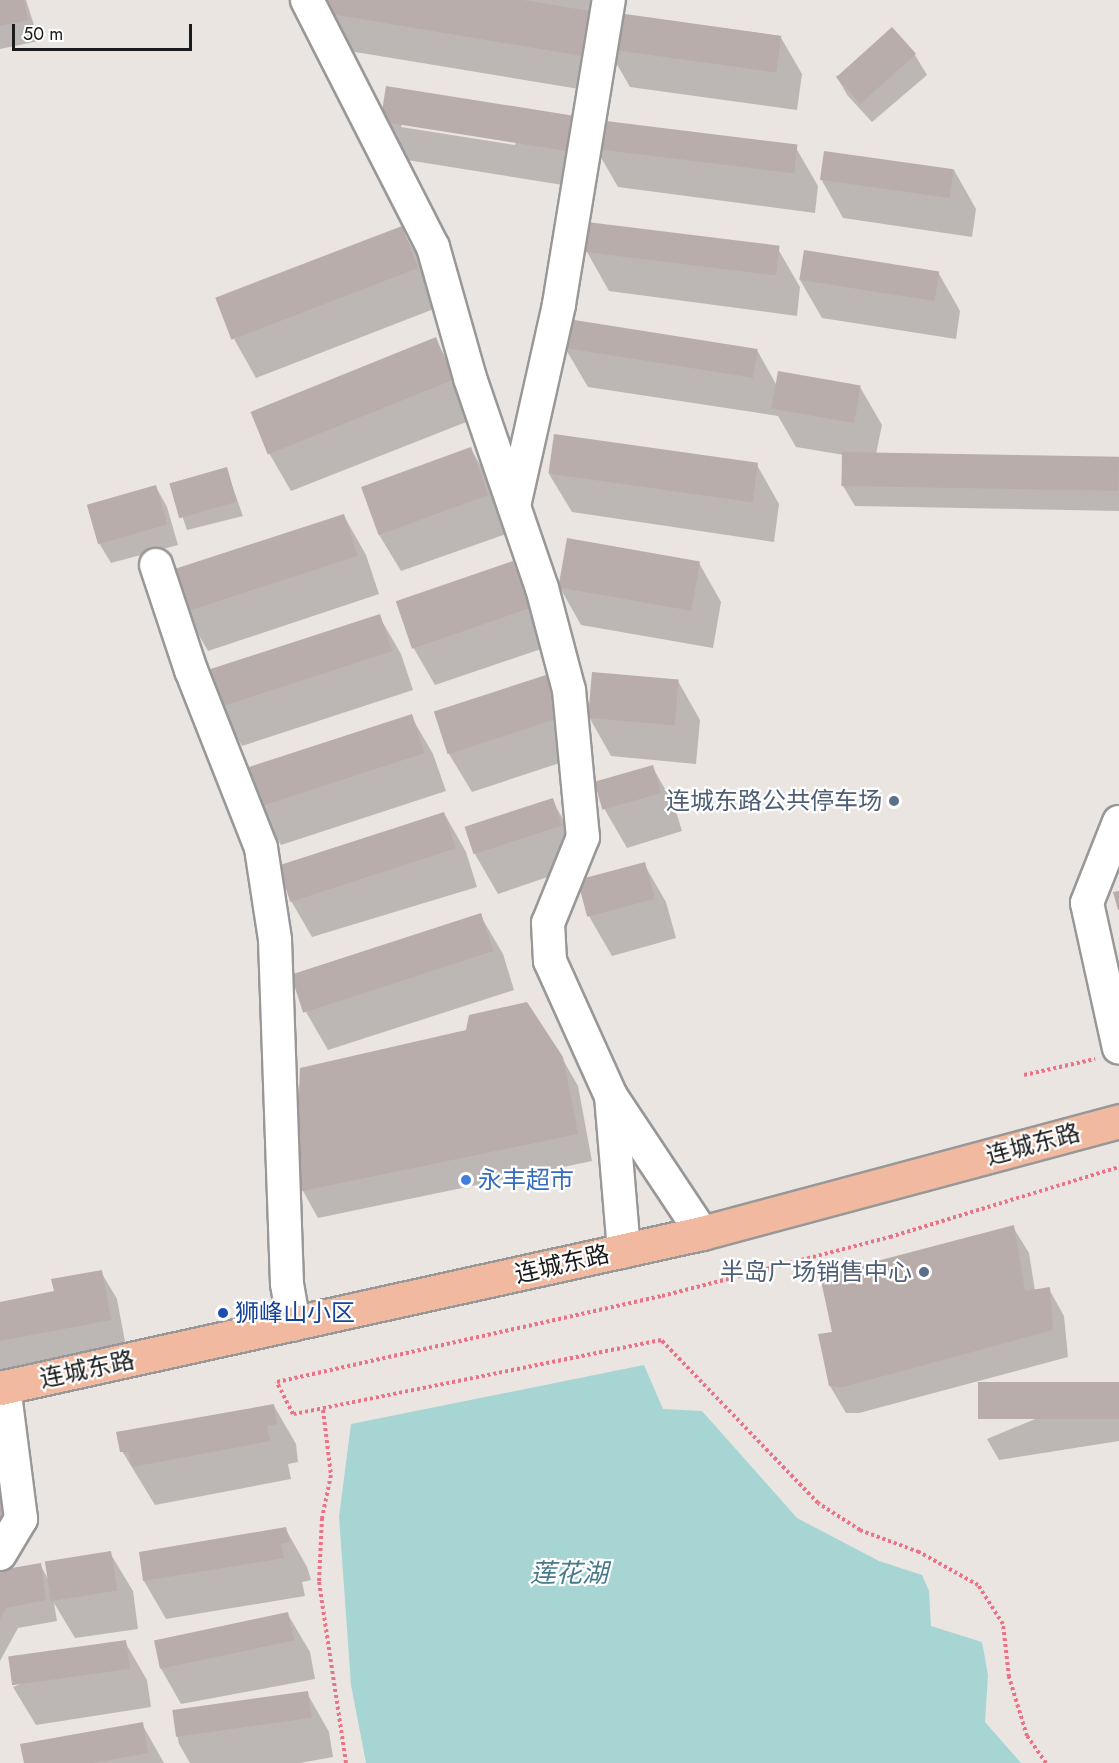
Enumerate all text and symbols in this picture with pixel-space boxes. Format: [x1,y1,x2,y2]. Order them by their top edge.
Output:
scale bar [15,12,195,50]
text: 50 m [23,21,63,47]
place label: 连城东路公共停车场 [666,787,882,815]
marker: 连城东路公共停车场 [887,794,901,808]
street label: 连城东路 [983,1118,1083,1170]
place label: 永丰超市 [478,1166,574,1194]
marker: 永丰超市 [459,1173,473,1187]
street label: 连城东路 [512,1239,612,1289]
place label: 半岛广场销售中心 [720,1258,912,1286]
marker: 半岛广场销售中心 [917,1265,931,1279]
place label: 狮峰山小区 [235,1299,355,1327]
marker: 狮峰山小区 [216,1306,230,1320]
street label: 连城东路 [37,1345,137,1393]
water label: 莲花湖 [530,1558,608,1590]

